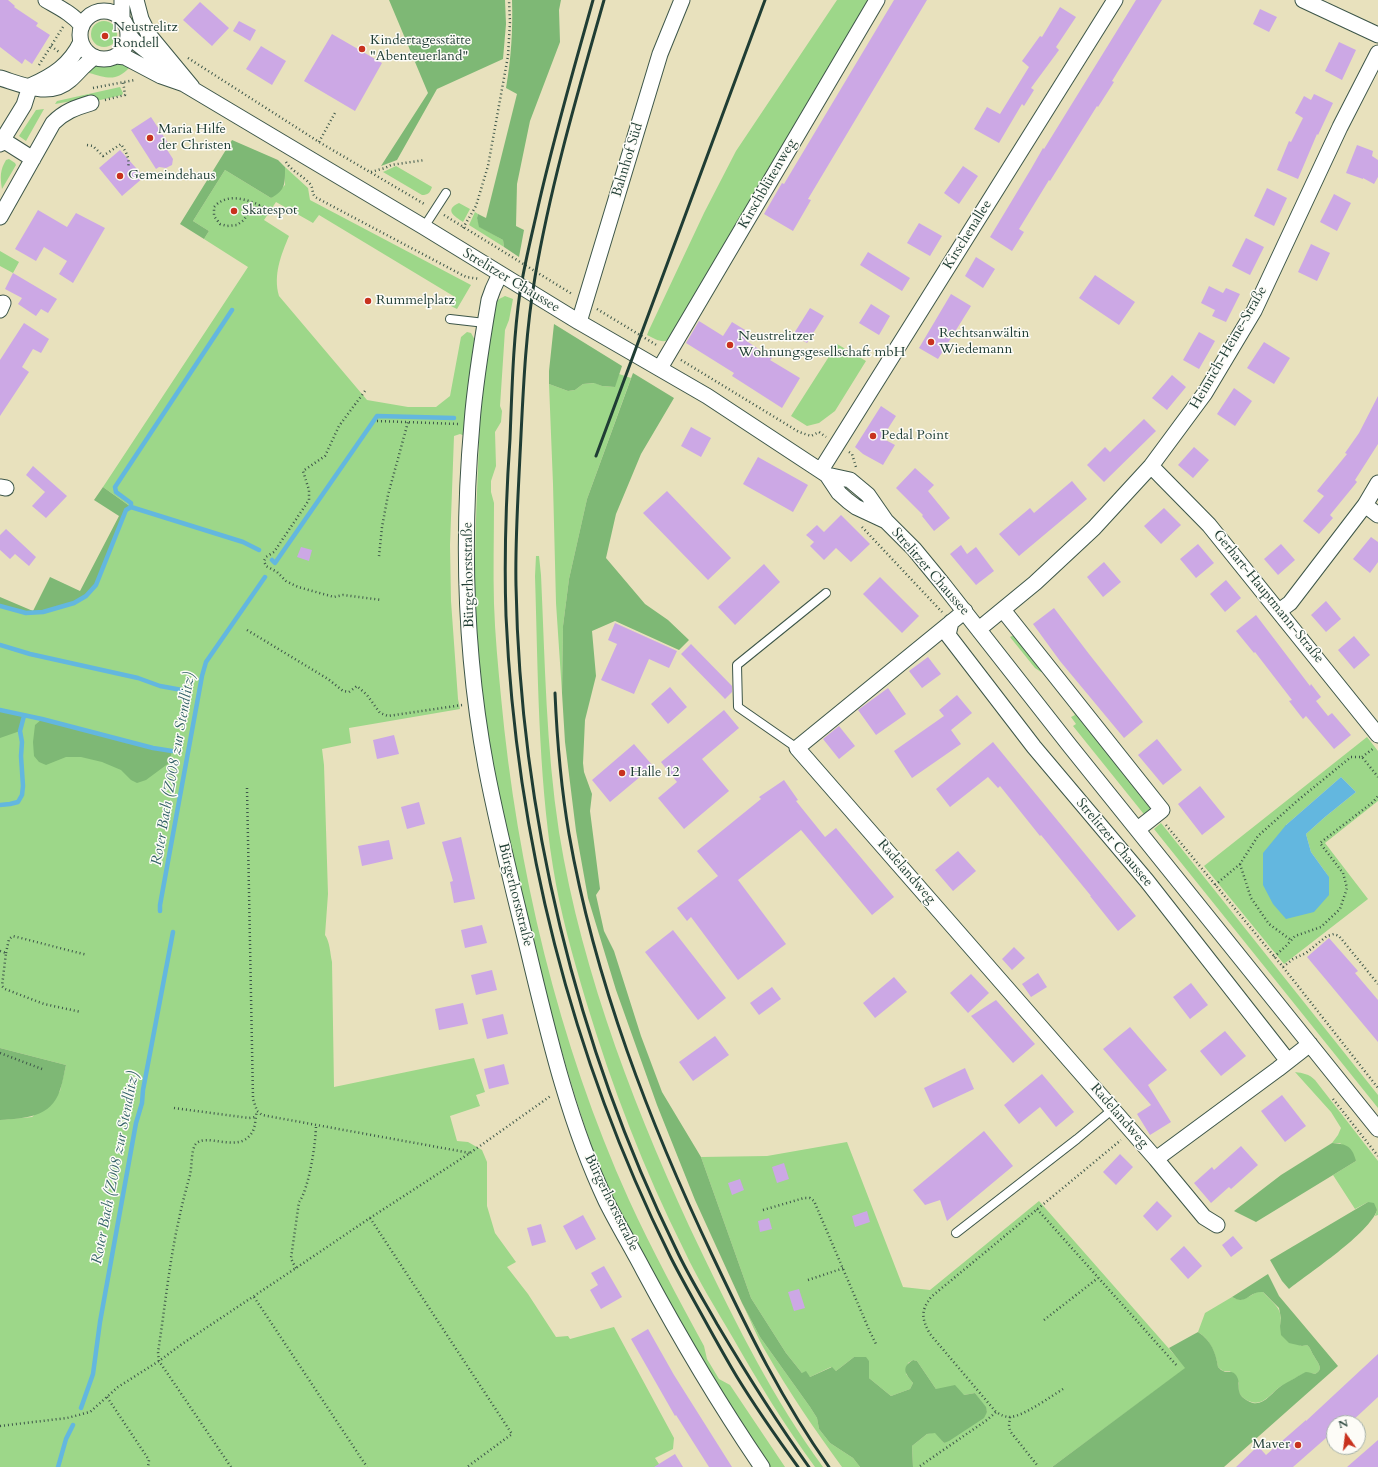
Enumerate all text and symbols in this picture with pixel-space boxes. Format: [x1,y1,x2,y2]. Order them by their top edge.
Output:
place label: Neustrelitz Rondell [113,20,178,52]
marker: Neustrelitz Rondell [100,31,110,41]
place label: Kindertagesstätte "Abenteuerland" [370,33,471,66]
marker: Kindertagesstätte "Abenteuerland" [357,44,367,54]
street label: Bahnhof Süd [609,121,647,199]
place label: Maria Hilfe der Christen [158,122,232,154]
marker: Maria Hilfe der Christen [145,133,155,143]
street label: Kirschblütenweg [735,136,801,232]
place label: Gemeindehaus [128,168,215,184]
marker: Gemeindehaus [115,171,125,181]
street label: Kirschenallee [940,197,996,273]
place label: Skatespot [242,203,297,219]
marker: Skatespot [229,206,239,216]
street label: Strelitzer Chaussee [459,245,563,317]
street label: Heinrich-Heine-Straße [1187,284,1271,412]
place label: Rummelplatz [376,293,455,309]
marker: Rummelplatz [363,296,373,306]
place label: Rechtsanwältin Wiedemann [939,326,1030,358]
place label: Neustrelitzer Wohnungsgesellschaft mbH [738,329,906,362]
marker: Rechtsanwältin Wiedemann [926,337,936,347]
marker: Neustrelitzer Wohnungsgesellschaft mbH [725,340,735,350]
place label: Pedal Point [881,428,949,444]
marker: Pedal Point [868,431,878,441]
street label: Bürgerhorststraße [460,522,478,628]
street label: Strelitzer Chaussee [887,525,973,619]
street label: Gerhart-Hauptmann-Straße [1209,527,1327,667]
water label: Roter Bach (Z008 zur Stendlitz) [148,671,200,867]
place label: Halle 12 [630,765,679,781]
marker: Halle 12 [617,768,627,778]
street label: Strelitzer Chaussee [1072,795,1156,891]
street label: Radelandweg [873,836,939,908]
street label: Bürgerhorststraße [494,842,536,948]
water label: Roter Bach (Z008 zur Stendlitz) [88,1070,144,1266]
street label: Radelandweg [1086,1080,1152,1152]
street label: Bürgerhorststraße [580,1152,642,1254]
north arrow [1326,1415,1366,1455]
text: N [1337,1415,1350,1432]
place label: Maver [1252,1437,1290,1453]
marker: Maver [1293,1440,1303,1450]

